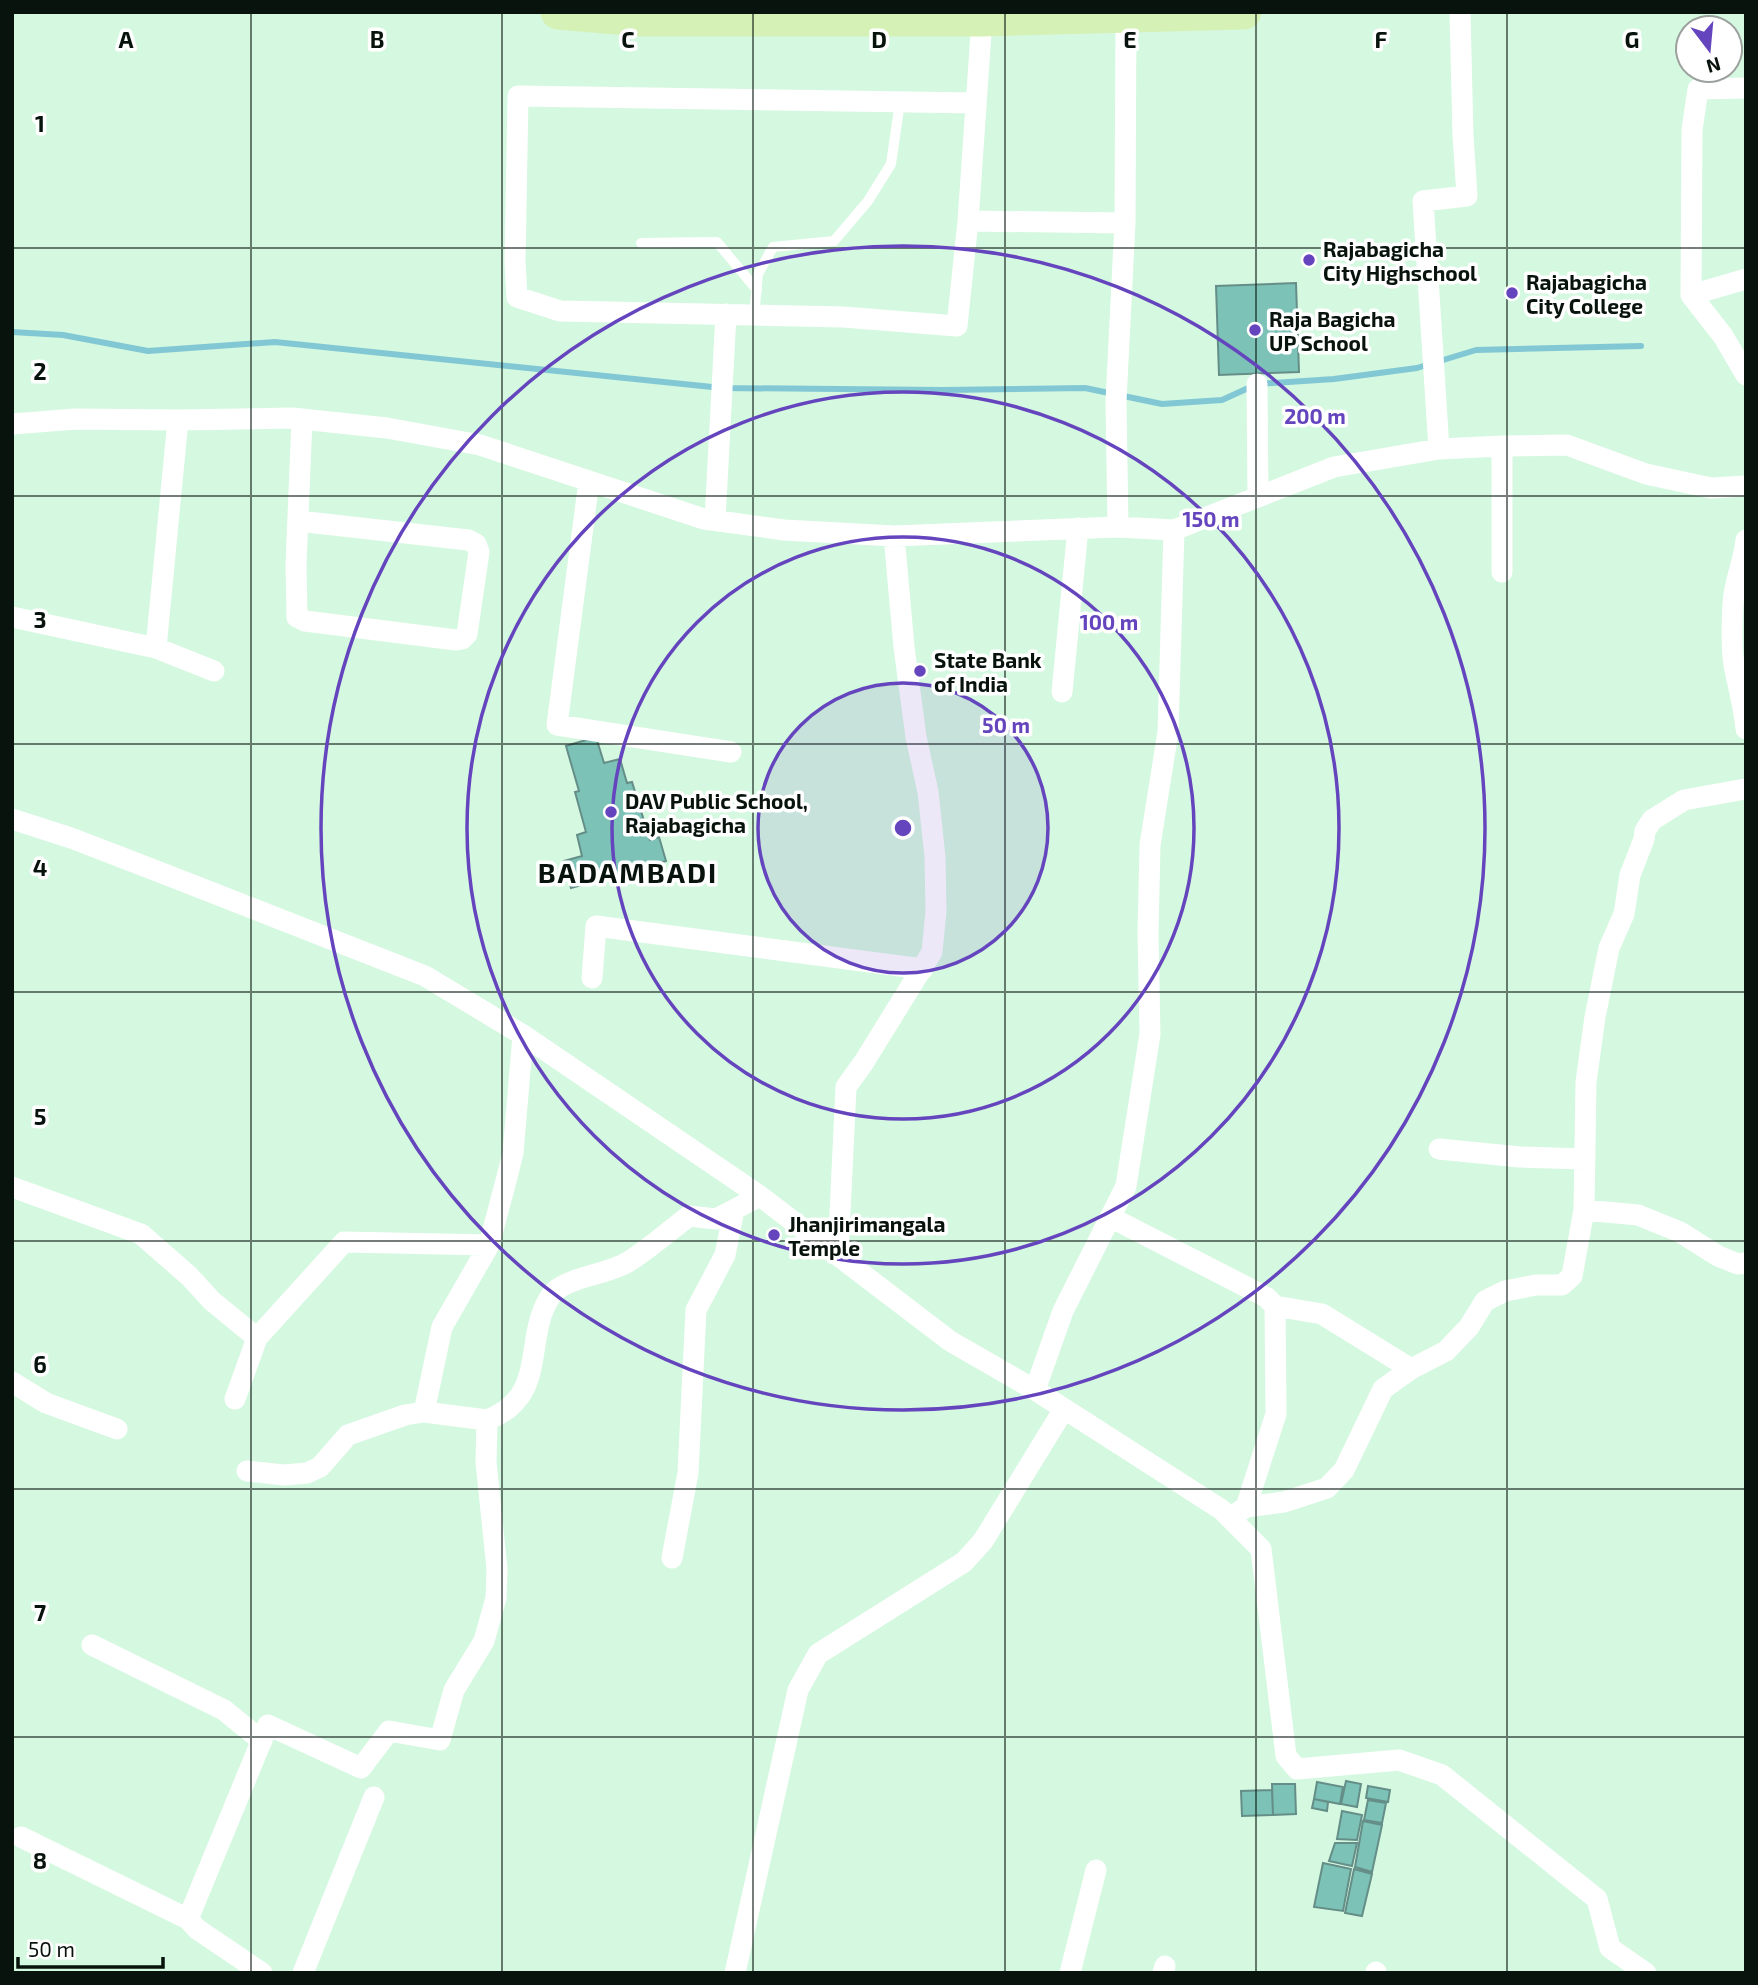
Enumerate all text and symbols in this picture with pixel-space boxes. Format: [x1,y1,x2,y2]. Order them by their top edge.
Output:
north arrow [1674,14,1744,84]
text: A [118,25,134,53]
text: B [370,25,384,53]
text: C [621,25,635,53]
text: D [871,25,887,53]
text: E [1123,25,1137,53]
text: F [1375,25,1388,53]
text: G [1625,25,1639,53]
text: N [1704,53,1724,79]
text: 1 [35,109,45,137]
place label: Rajabagicha City Highschool [1323,236,1477,286]
marker: Rajabagicha City Highschool [1301,252,1317,268]
place label: Rajabagicha City College [1526,269,1647,319]
marker: Rajabagicha City College [1504,285,1520,301]
place label: Raja Bagicha UP School [1269,306,1396,355]
marker: Raja Bagicha UP School [1247,322,1263,338]
text: 2 [33,357,47,385]
text: 200 m [1284,403,1346,428]
text: 150 m [1183,506,1239,531]
text: 3 [33,605,47,633]
text: 100 m [1080,609,1138,634]
place label: State Bank of India [934,647,1042,696]
marker: State Bank of India [912,663,928,679]
text: 50 m [982,712,1030,737]
place label: DAV Public School, Rajabagicha [625,788,808,837]
marker: DAV Public School, Rajabagicha [603,804,619,820]
centre of rings [891,816,915,840]
text: 4 [33,853,47,881]
district label: BADAMBADI [538,855,718,889]
text: 5 [34,1102,46,1130]
place label: Jhanjirimangala Temple [788,1211,945,1260]
marker: Jhanjirimangala Temple [766,1227,782,1243]
text: 6 [33,1350,47,1378]
text: 7 [34,1598,46,1626]
text: 8 [33,1846,47,1874]
scale bar [18,1926,163,1970]
text: 50 m [28,1936,75,1961]

